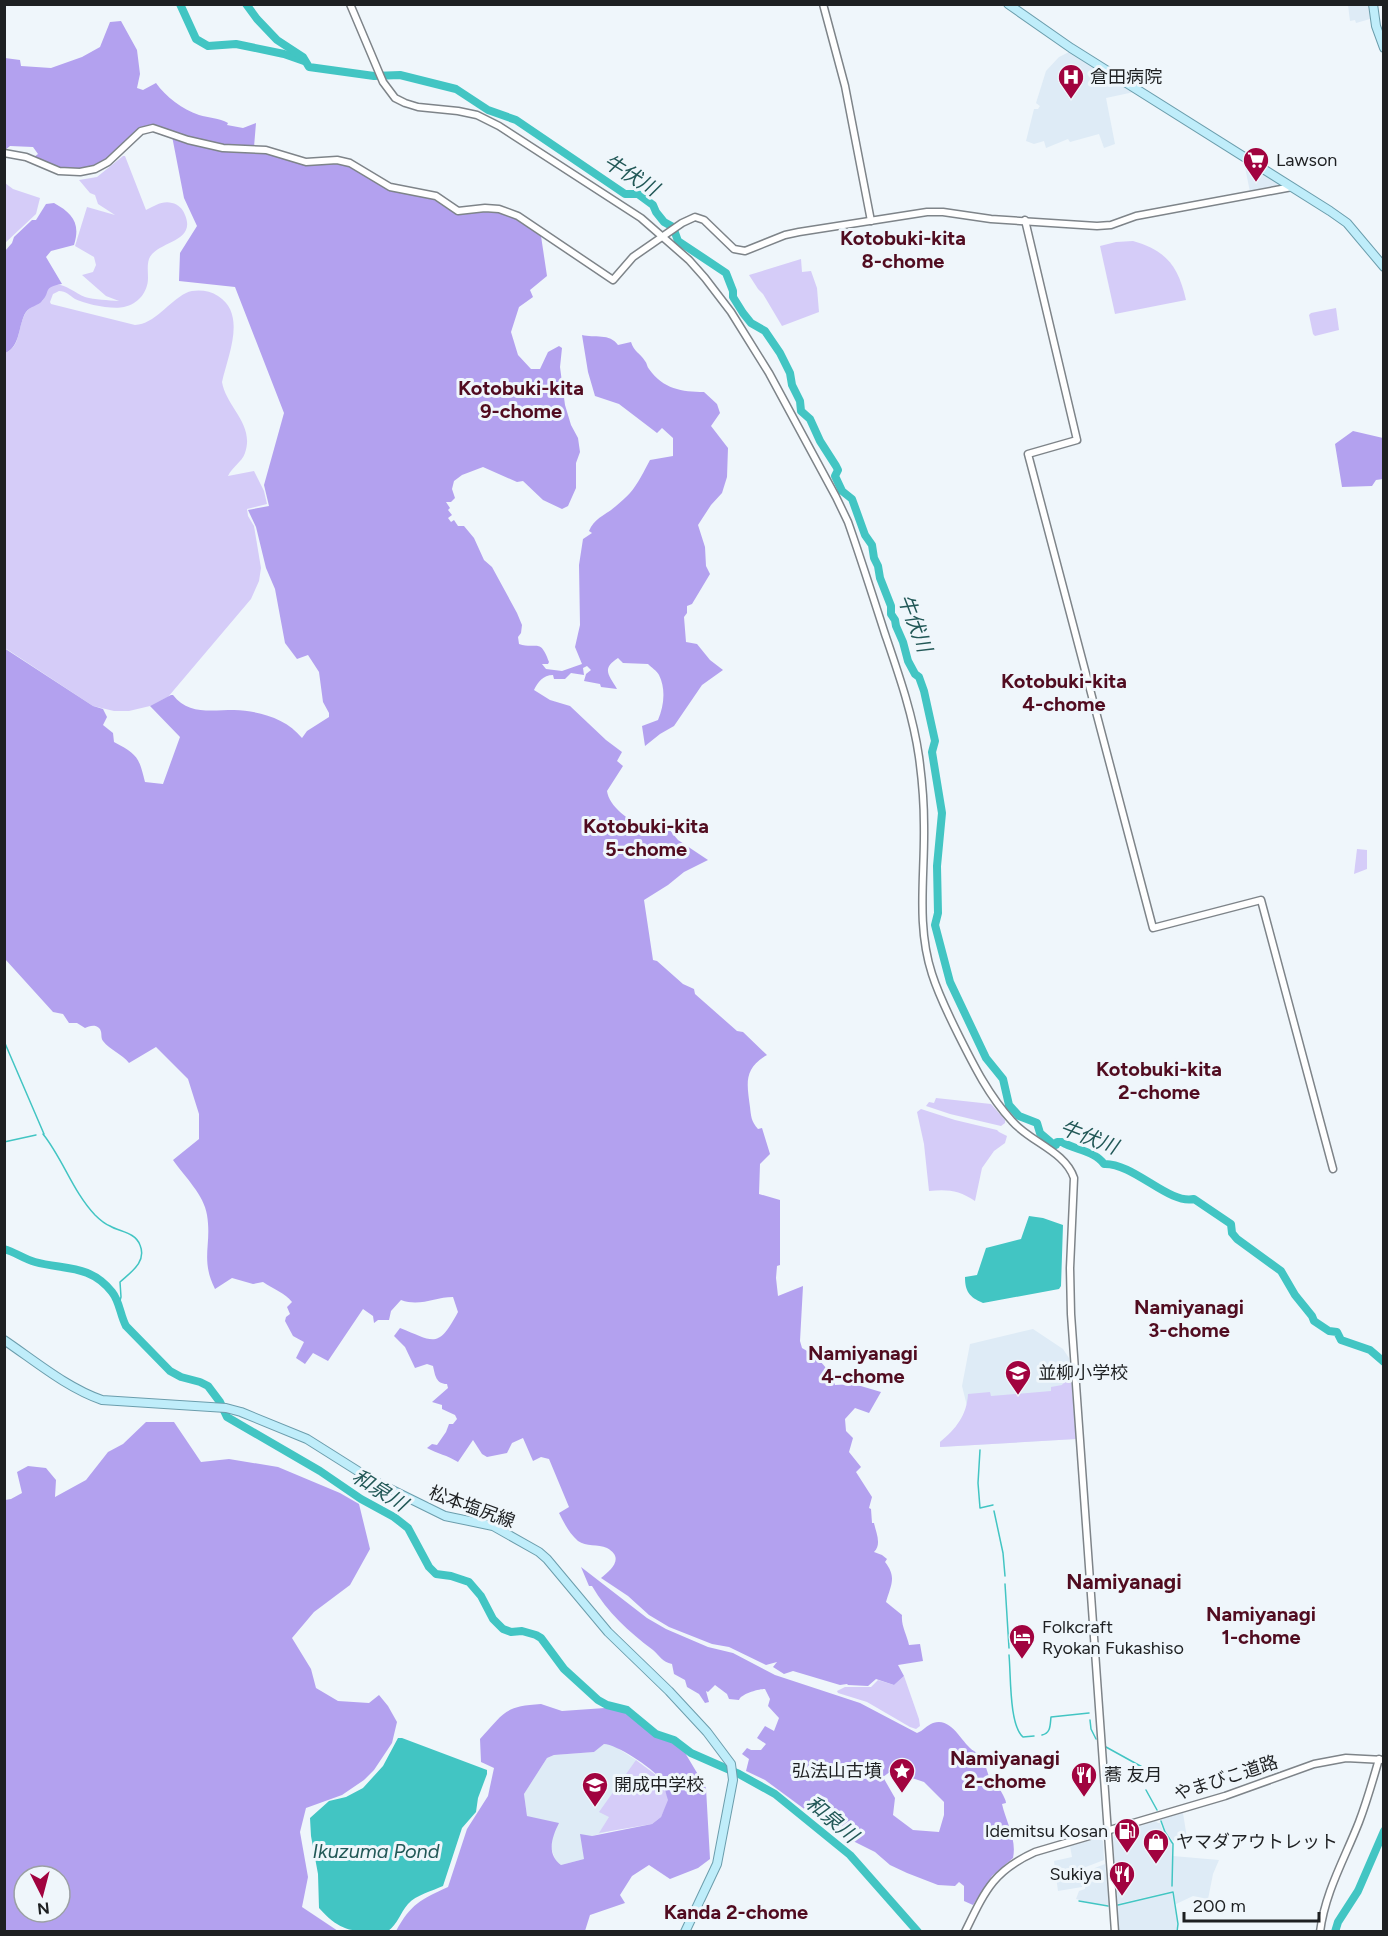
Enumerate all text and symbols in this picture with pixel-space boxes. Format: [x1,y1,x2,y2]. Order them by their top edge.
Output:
hospital icon: 倉田病院 [1056,62,1086,100]
place label: 倉田病院 [1090,66,1162,88]
supermarket icon: Lawson [1241,145,1271,183]
water label: 牛伏川 [599,149,665,202]
place label: Lawson [1276,149,1337,171]
district label: Kotobuki-kita 8-chome [840,226,966,273]
district label: Kotobuki-kita 9-chome [458,376,584,423]
water label: 牛伏川 [893,591,938,657]
district label: Kotobuki-kita 4-chome [1001,669,1127,716]
district label: Kotobuki-kita 5-chome [583,814,709,861]
district label: Kotobuki-kita 2-chome [1096,1057,1222,1104]
water label: 牛伏川 [1057,1115,1123,1160]
district label: Namiyanagi 3-chome [1134,1295,1244,1342]
district label: Namiyanagi 4-chome [808,1341,918,1388]
school or university icon: 並柳小学校 [1003,1358,1033,1396]
place label: 並柳小学校 [1038,1362,1128,1384]
water label: 和泉川 [348,1464,413,1517]
street label: 松本塩尻線 [426,1481,518,1533]
district label: Namiyanagi [1066,1569,1182,1594]
district label: Namiyanagi 1-chome [1206,1602,1316,1649]
place label: Folkcraft Ryokan Fukashiso [1042,1616,1184,1659]
hotel icon: Folkcraft Ryokan Fukashiso [1007,1622,1037,1660]
district label: Namiyanagi 2-chome [950,1746,1060,1793]
street label: やまびこ道路 [1171,1751,1281,1805]
place icon: 弘法山古墳 [887,1756,917,1794]
place label: 弘法山古墳 [792,1760,882,1782]
restaurant icon: 蕎 友月 [1069,1760,1099,1798]
place label: 蕎 友月 [1104,1764,1162,1786]
school or university icon: 開成中学校 [580,1770,610,1808]
place label: 開成中学校 [614,1774,704,1796]
water label: 和泉川 [801,1791,864,1849]
fuel station icon: Idemitsu Kosan [1112,1816,1142,1854]
place label: Idemitsu Kosan [985,1820,1108,1842]
shop icon: ヤマダアウトレット [1141,1827,1171,1865]
place label: ヤマダアウトレット [1176,1831,1338,1853]
water label: Ikuzuma Pond [313,1839,440,1863]
restaurant icon: Sukiya [1107,1859,1137,1897]
place label: Sukiya [1050,1863,1102,1885]
north arrow [12,1864,72,1924]
scale bar [1184,1885,1319,1923]
text: 200 m [1193,1895,1246,1917]
text: N [36,1898,51,1919]
district label: Kanda 2-chome [664,1900,808,1924]

